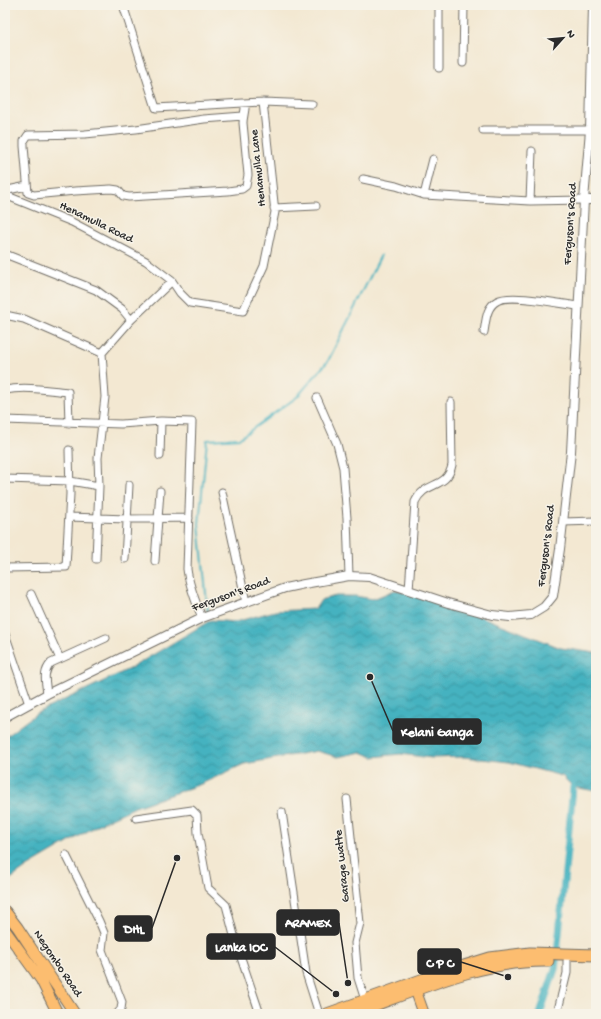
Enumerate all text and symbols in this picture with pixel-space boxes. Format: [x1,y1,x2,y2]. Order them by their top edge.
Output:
north arrow [543,18,583,58]
text: N [563,28,577,40]
street label: Henamulla Lane [248,128,270,207]
street label: Ferguson's Road [561,182,581,266]
street label: Henamulla Road [57,199,136,247]
street label: Ferguson's Road [535,504,559,589]
street label: Ferguson's Road [189,574,273,616]
callout: Kelani Ganga [393,719,481,744]
text: Kelani Ganga [400,726,474,741]
street label: Garage watte [332,828,354,903]
callout: ARAMEX [277,910,339,935]
callout: DHL [115,916,152,941]
text: ARAMEX [284,917,332,932]
text: DHL [123,923,146,938]
street label: Negombo Road [30,928,85,1001]
callout: Lanka IOC [207,934,275,959]
text: Lanka IOC [215,941,269,956]
callout: C P C [418,949,461,974]
text: C P C [425,957,456,972]

